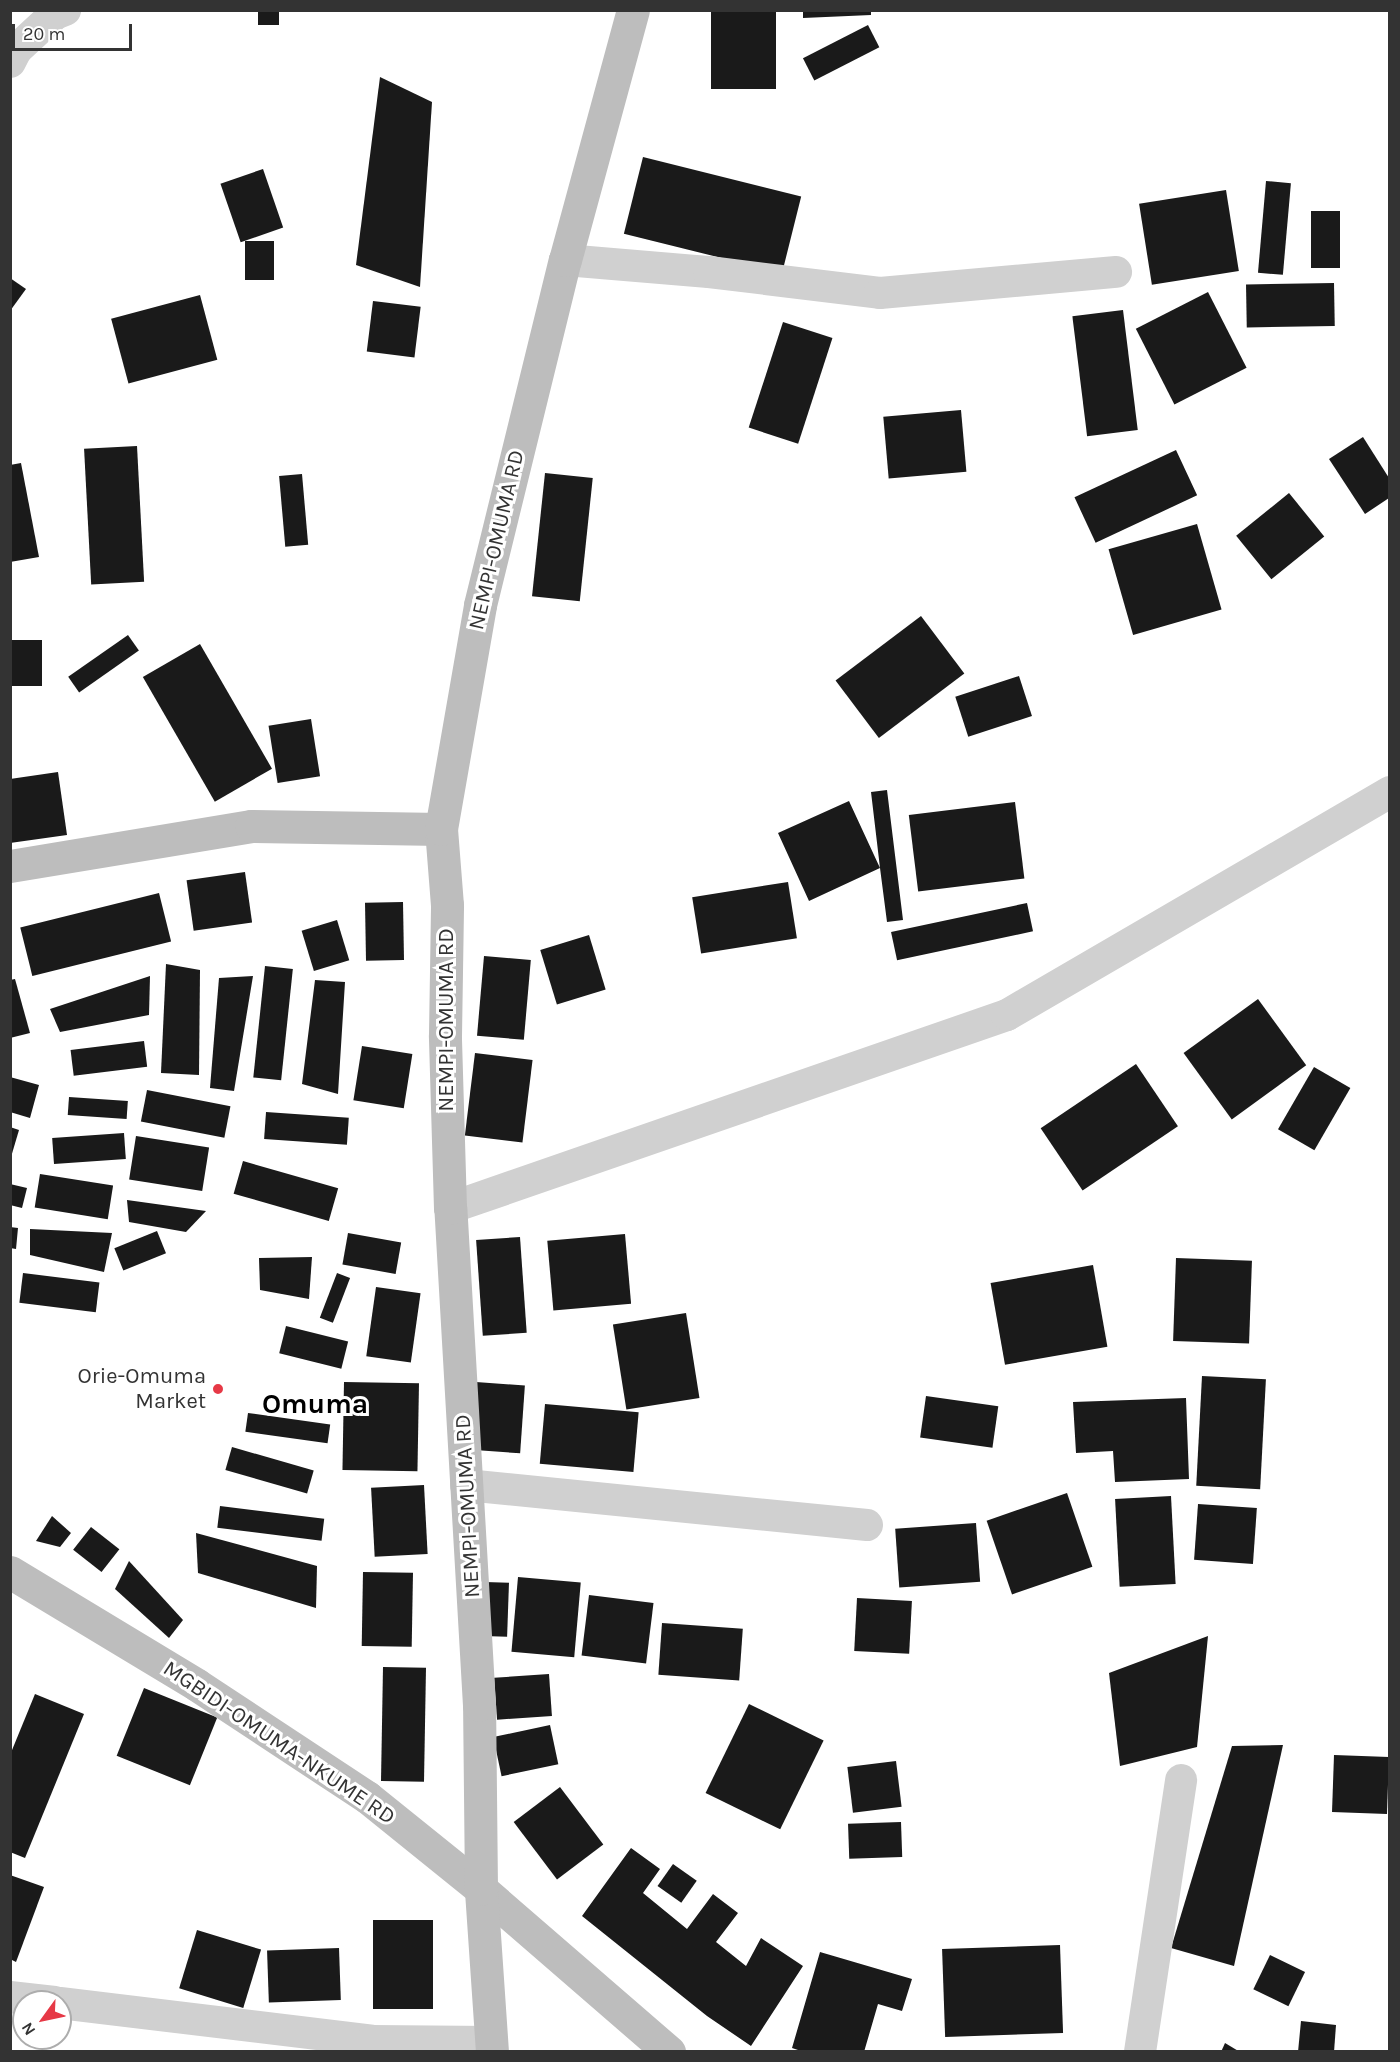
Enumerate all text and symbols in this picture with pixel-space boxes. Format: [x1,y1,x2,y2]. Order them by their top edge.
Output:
scale bar [15,12,135,50]
text: 20 m [23,23,65,45]
street label: NEMPI-OMUMA RD [463,448,531,632]
street label: NEMPI-OMUMA RD [434,928,460,1112]
place label: Orie-Omuma Market [78,1363,206,1414]
marker: Orie-Omuma Market [211,1382,225,1396]
district label: Omuma [262,1387,368,1421]
street label: NEMPI-OMUMA RD [450,1414,486,1598]
street label: MGBIDI-OMUMA-NKUME RD [158,1655,400,1831]
north arrow [12,1990,72,2050]
text: N [17,2019,39,2039]

